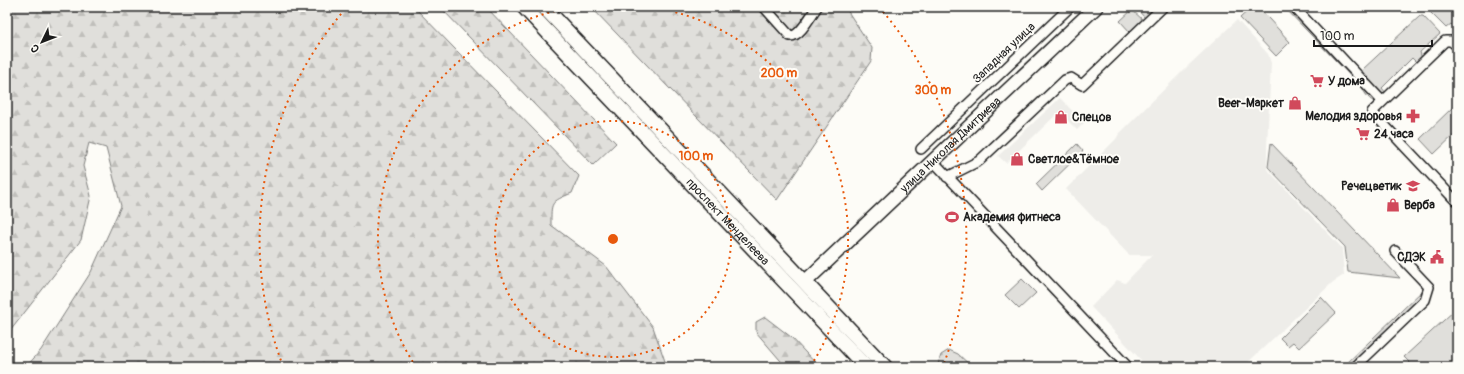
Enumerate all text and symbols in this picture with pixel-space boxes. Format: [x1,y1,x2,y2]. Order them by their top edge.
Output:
street label: Западная улица [970,19,1039,87]
north arrow [22,22,62,62]
scale bar [1314,22,1432,48]
text: 100 m [1320,29,1355,44]
text: С [28,41,42,55]
text: 200 m [761,66,798,81]
supermarket icon: У дома [1309,73,1325,89]
place label: У дома [1328,74,1365,89]
text: 300 m [915,83,952,98]
street label: улица Николая Дмитриева [896,93,1004,197]
shop icon: Beer-Маркет [1287,95,1303,111]
place label: Beer-Маркет [1218,96,1285,111]
pharmacy icon: Мелодия здоровья [1405,108,1421,124]
shop icon: Спецов [1053,109,1069,125]
place label: Мелодия здоровья [1305,109,1402,124]
place label: Спецов [1072,110,1111,125]
supermarket icon: 24 часа [1355,126,1371,142]
place label: 24 часа [1374,127,1414,142]
text: 100 m [679,149,714,164]
shop icon: Светлое&Тёмное [1009,151,1025,167]
place label: Светлое&Тёмное [1028,152,1120,167]
street label: проспект Менделеева [683,175,773,269]
school or university icon: Речецветик [1405,178,1421,194]
place label: Речецветик [1341,179,1403,194]
shop icon: Верба [1385,197,1401,213]
place label: Верба [1404,198,1435,213]
sports icon: Академия фитнеса [944,209,960,225]
place label: Академия фитнеса [963,210,1061,225]
centre of rings [606,232,620,246]
public building icon: СДЭК [1429,249,1445,265]
place label: СДЭК [1397,250,1426,265]

